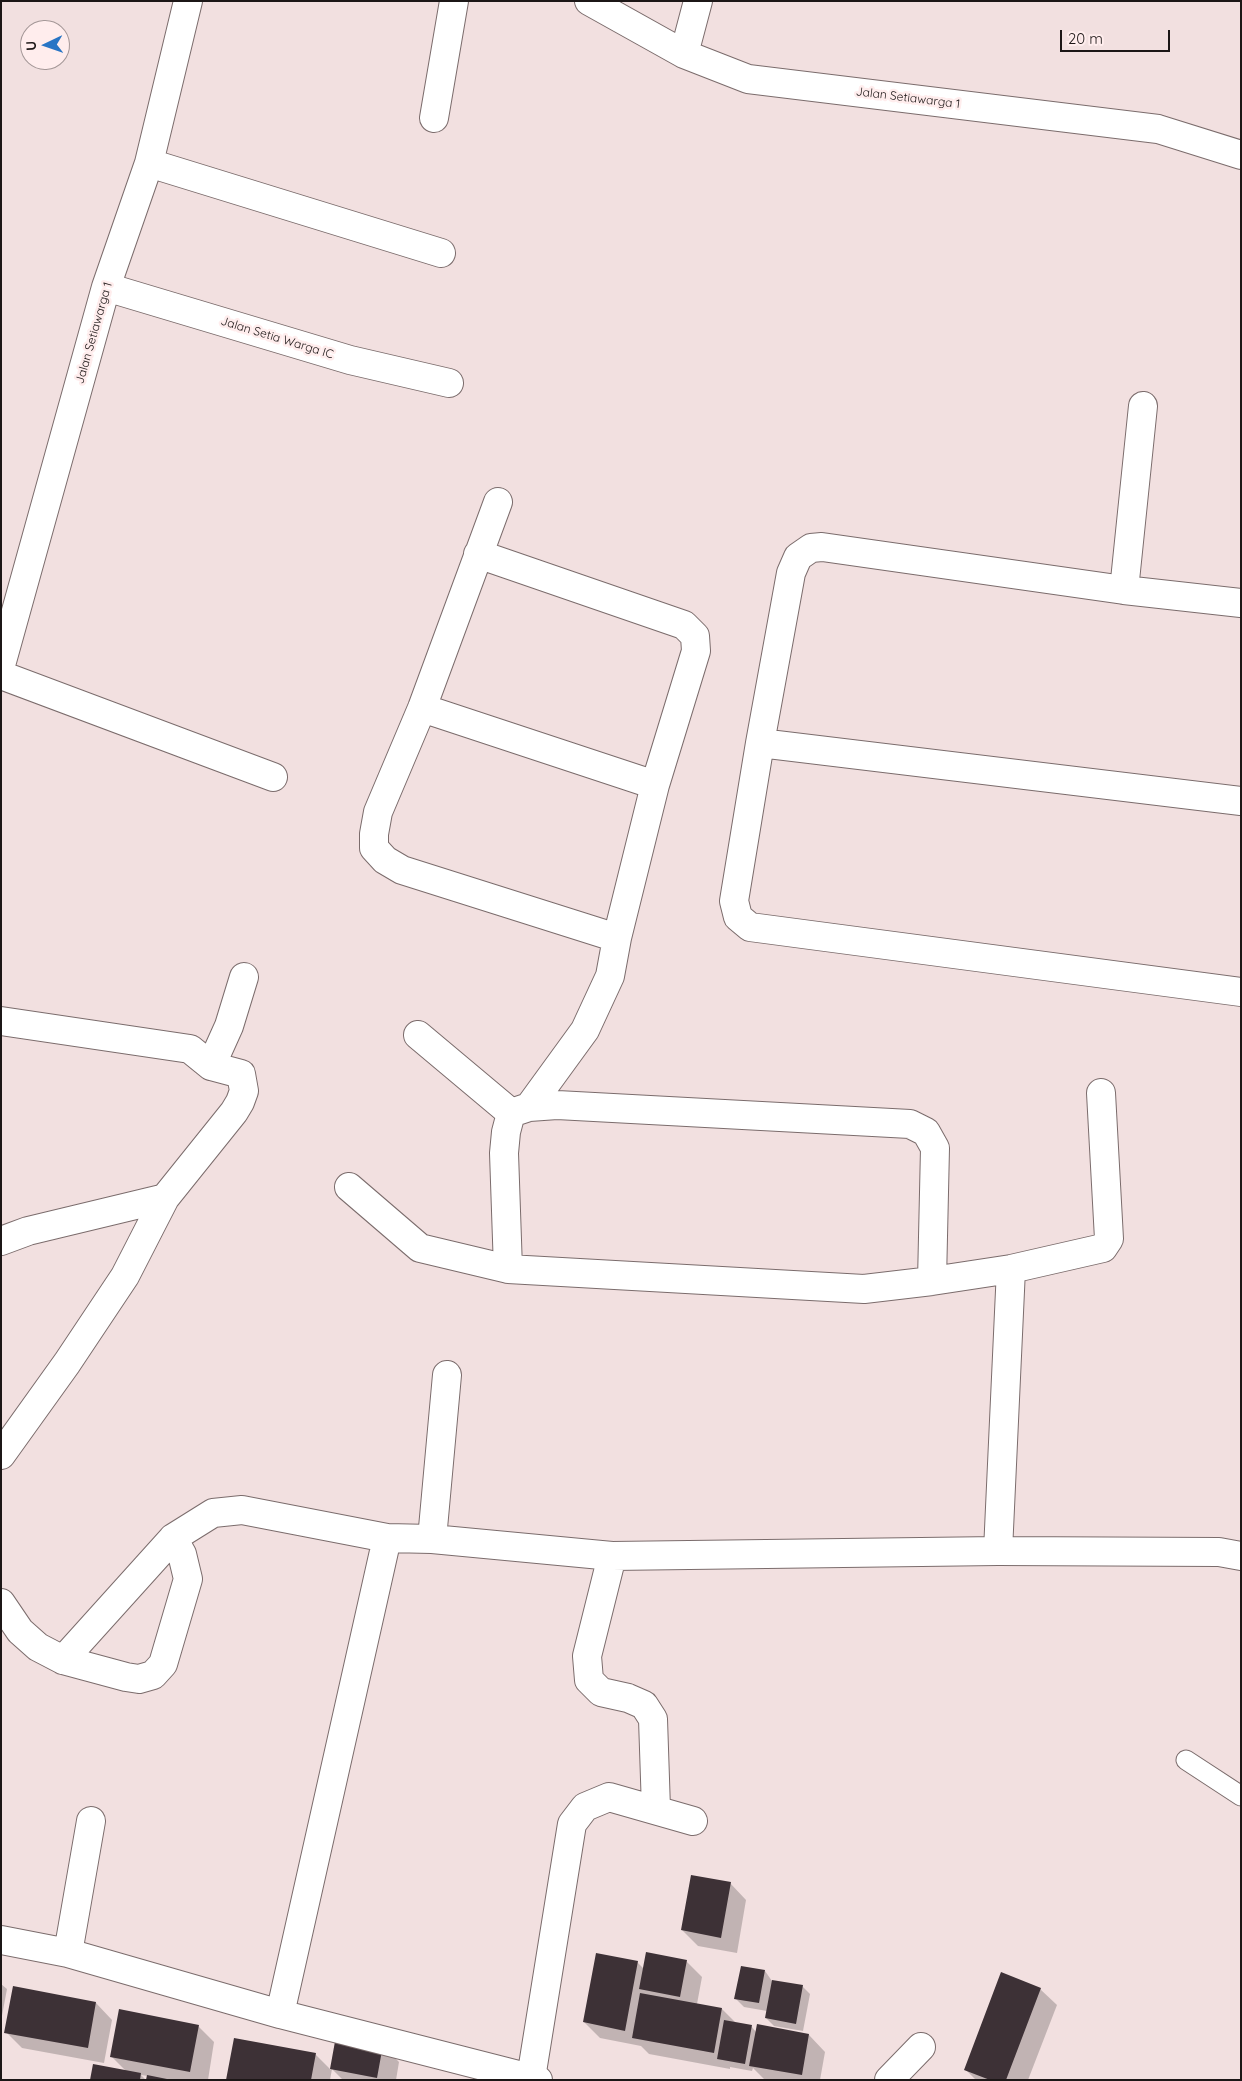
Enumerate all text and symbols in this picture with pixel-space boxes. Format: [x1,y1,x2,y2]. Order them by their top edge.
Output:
north arrow [20,20,70,70]
scale bar [1062,20,1172,52]
text: 20 m [1068,29,1103,48]
text: U [22,40,40,51]
street label: Jalan Setiawarga 1 [855,84,961,112]
street label: Jalan Setiawarga 1 [73,281,115,385]
street label: Jalan Setia Warga IC [219,314,335,362]

